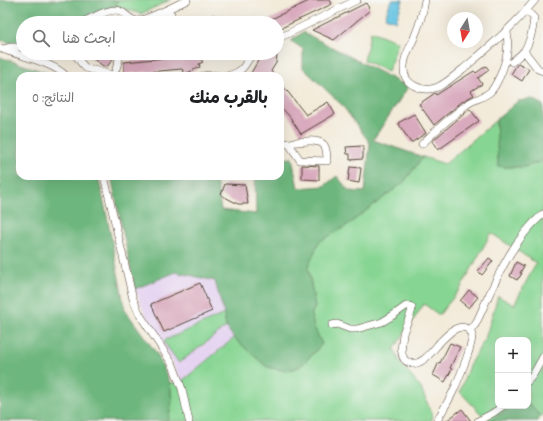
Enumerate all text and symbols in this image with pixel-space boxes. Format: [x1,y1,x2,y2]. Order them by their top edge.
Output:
north arrow [447,12,483,48]
search box [16,16,284,60]
icon: search [30,27,52,49]
text: ابحث هنا [62,29,116,51]
text: بالقرب منك [190,88,268,112]
text: النتائج: 0 [32,90,74,109]
map controls [495,337,531,409]
button: + [495,337,531,373]
button: − [495,373,531,409]

